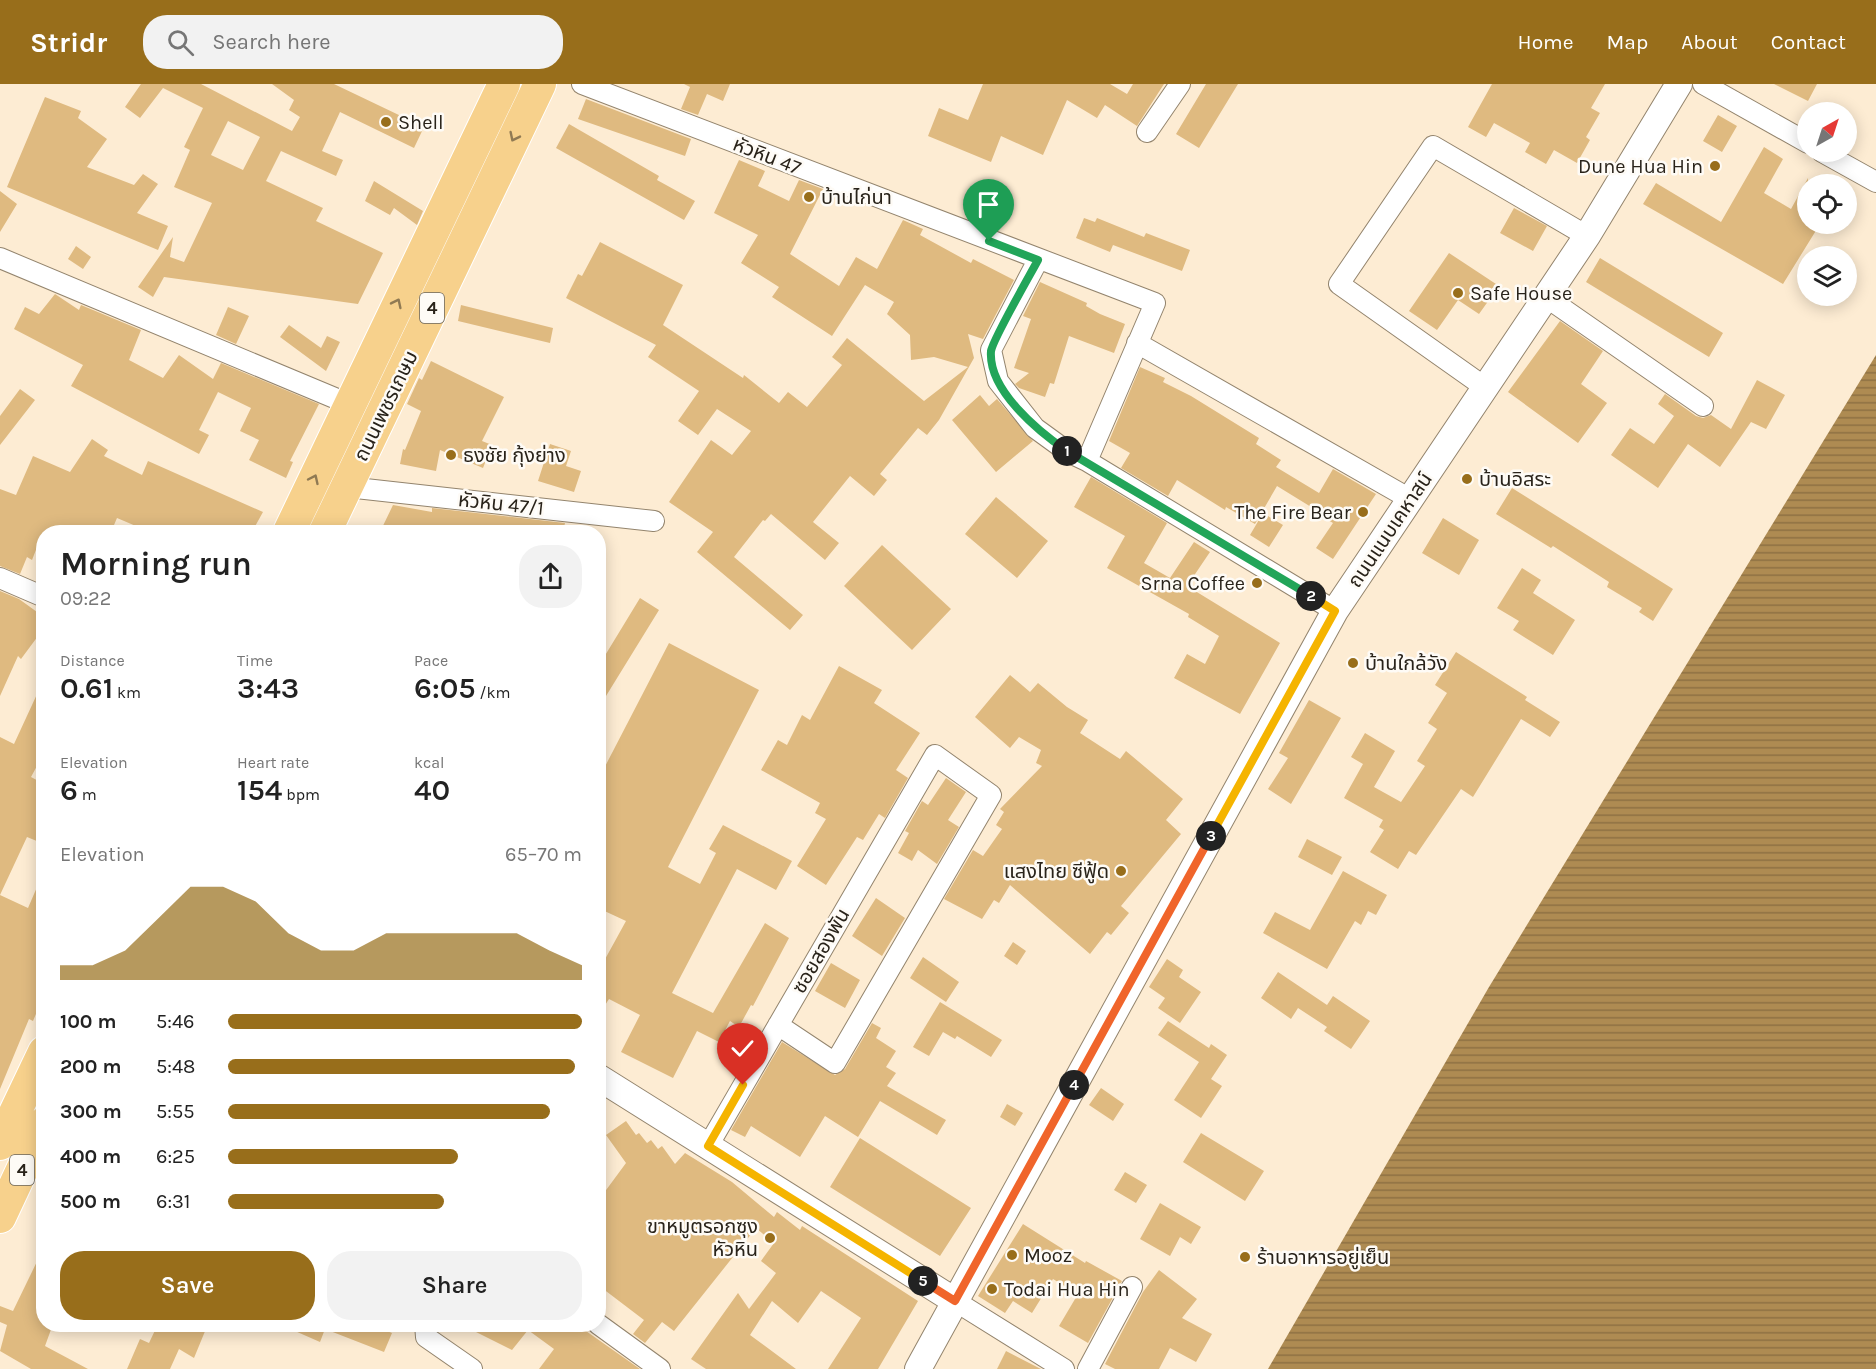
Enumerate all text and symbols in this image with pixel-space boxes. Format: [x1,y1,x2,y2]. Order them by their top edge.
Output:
search box [143,15,563,69]
text: Stridr [30,26,107,59]
icon: search [164,26,197,59]
text: Search here [212,29,331,55]
text: Home [1518,30,1574,54]
text: Map [1607,30,1648,54]
text: About [1681,30,1738,54]
text: Contact [1771,30,1846,54]
north arrow [1797,102,1857,162]
map controls [1797,102,1857,306]
place label: Shell [398,111,444,134]
marker: Shell [379,115,393,129]
one-way arrow [510,130,522,141]
street label: หัวหิน 47 [730,133,805,180]
place label: Dune Hua Hin [1578,155,1703,178]
marker: Dune Hua Hin [1708,159,1722,173]
button: locate [1797,174,1857,234]
pin [963,179,1014,241]
place label: บ้านไก่นา [821,186,892,209]
icon: arrive [972,188,1005,221]
marker: บ้านไก่นา [802,190,816,204]
button: layers [1797,246,1857,306]
place label: Safe House [1470,282,1572,305]
marker: Safe House [1451,286,1465,300]
road number: 4 [420,293,444,323]
one-way arrow [390,299,402,310]
street label: ถนนเพชรเกษม [349,347,423,465]
pin: 1 [1052,436,1082,466]
text: 1 [1064,441,1070,460]
place label: ธงชัย กุ้งย่าง [463,444,566,467]
marker: ธงชัย กุ้งย่าง [444,448,458,462]
street label: ถนนแนบเคหาสน์ [1343,468,1437,592]
place label: บ้านอิสระ [1479,468,1551,491]
marker: บ้านอิสระ [1460,472,1474,486]
one-way arrow [306,475,318,486]
street label: หัวหิน 47/1 [457,488,545,520]
place label: The Fire Bear [1234,501,1352,524]
marker: The Fire Bear [1356,505,1370,519]
text: Morning run [60,545,252,583]
button: share [519,545,582,608]
place label: Srna Coffee [1140,572,1245,595]
marker: Srna Coffee [1250,576,1264,590]
pin: 2 [1296,581,1326,611]
text: 2 [1306,586,1316,605]
text: 09:22 [60,587,111,610]
text: Distance [60,651,125,670]
text: Time [237,651,273,670]
text: Pace [414,651,448,670]
place label: บ้านใกล้วัง [1365,652,1447,675]
marker: บ้านใกล้วัง [1346,656,1360,670]
text: 0.61 [60,670,113,706]
text: 3:43 [237,670,299,706]
text: 6:05 [414,670,476,706]
text: km [113,683,141,702]
text: /km [476,683,510,702]
text: Elevation [60,753,128,772]
text: Heart rate [237,753,309,772]
text: kcal [414,753,445,772]
text: 6 [60,772,78,808]
text: 154 [237,772,282,808]
text: 40 [414,772,450,808]
text: m [78,785,97,804]
text: bpm [282,785,320,804]
pin: 3 [1196,821,1226,851]
text: 3 [1206,826,1216,845]
text: Elevation [60,843,145,866]
text: 65–70 m [505,843,582,866]
place label: แสงไทย ซีฟู้ด [1004,860,1109,884]
marker: แสงไทย ซีฟู้ด [1114,864,1128,878]
street label: ซอยสองพัน [787,904,855,998]
text: 100 m [60,1010,116,1033]
text: 5:46 [156,1010,195,1033]
pin [717,1023,768,1085]
icon: check [726,1032,759,1065]
text: 200 m [60,1055,121,1078]
text: 5:48 [156,1055,195,1078]
pin: 4 [1059,1070,1089,1100]
text: 4 [1069,1075,1079,1094]
text: 300 m [60,1100,122,1123]
text: 5:55 [156,1100,194,1123]
text: 400 m [60,1145,121,1168]
text: 6:25 [156,1145,195,1168]
road number: 4 [10,1155,34,1185]
text: 500 m [60,1190,121,1213]
text: 6:31 [156,1190,190,1213]
place label: ขาหมูตรอกซุง หัวหิน [647,1215,758,1261]
marker: ขาหมูตรอกซุง หัวหิน [763,1231,777,1245]
place label: Mooz [1024,1244,1072,1267]
place label: ร้านอาหารอยู่เย็น [1257,1246,1389,1270]
marker: Mooz [1005,1248,1019,1262]
marker: ร้านอาหารอยู่เย็น [1238,1250,1252,1264]
button: Save [60,1251,315,1320]
button: Share [327,1251,582,1320]
pin: 5 [908,1266,938,1296]
text: 5 [918,1271,928,1290]
place label: Todai Hua Hin [1004,1278,1130,1301]
marker: Todai Hua Hin [985,1282,999,1296]

